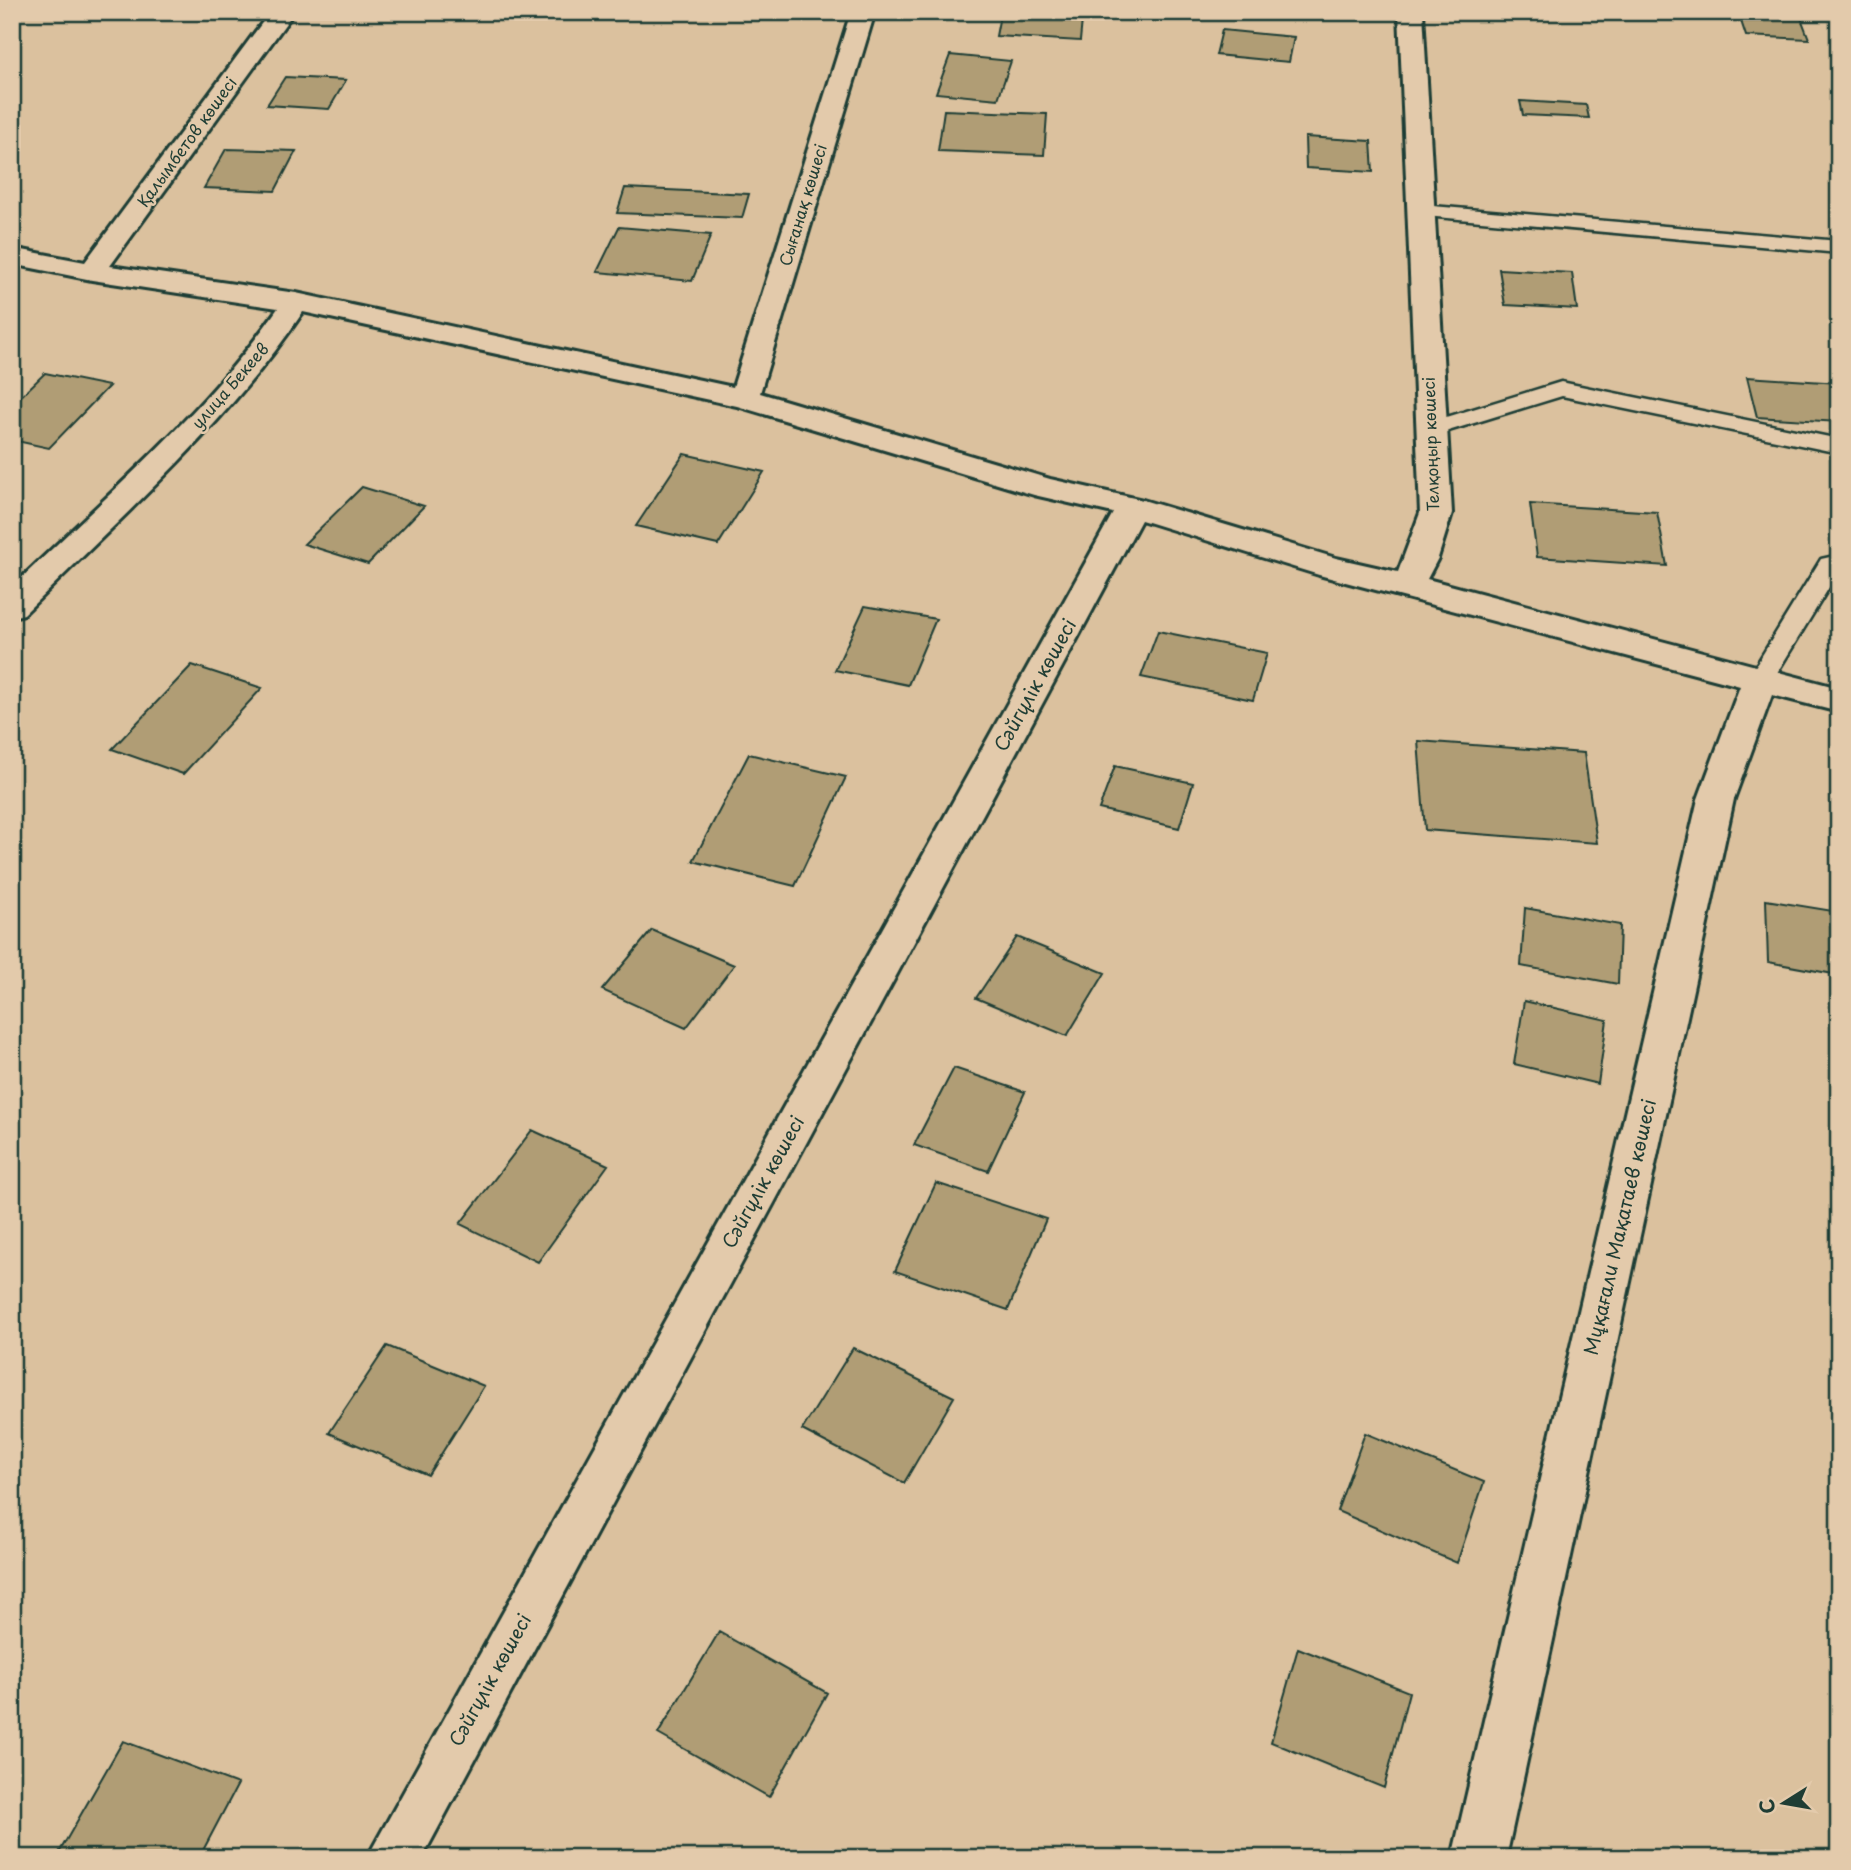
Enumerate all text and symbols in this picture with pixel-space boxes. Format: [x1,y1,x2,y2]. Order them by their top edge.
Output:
street label: Қалымбетов көшесі [131,71,242,211]
street label: Сығанақ көшесі [772,141,832,269]
street label: улица Бекеев [185,337,273,434]
street label: Телқоңыр көшесі [1416,376,1444,512]
street label: Сәйгүлік көшесі [986,613,1082,756]
street label: Мұқағали Мақатаев көшесі [1576,1096,1662,1358]
street label: Сәйгүлік көшесі [714,1110,810,1253]
street label: Сәйгүлік көшесі [441,1608,537,1751]
north arrow [1750,1769,1820,1839]
text: С [1751,1797,1781,1816]

